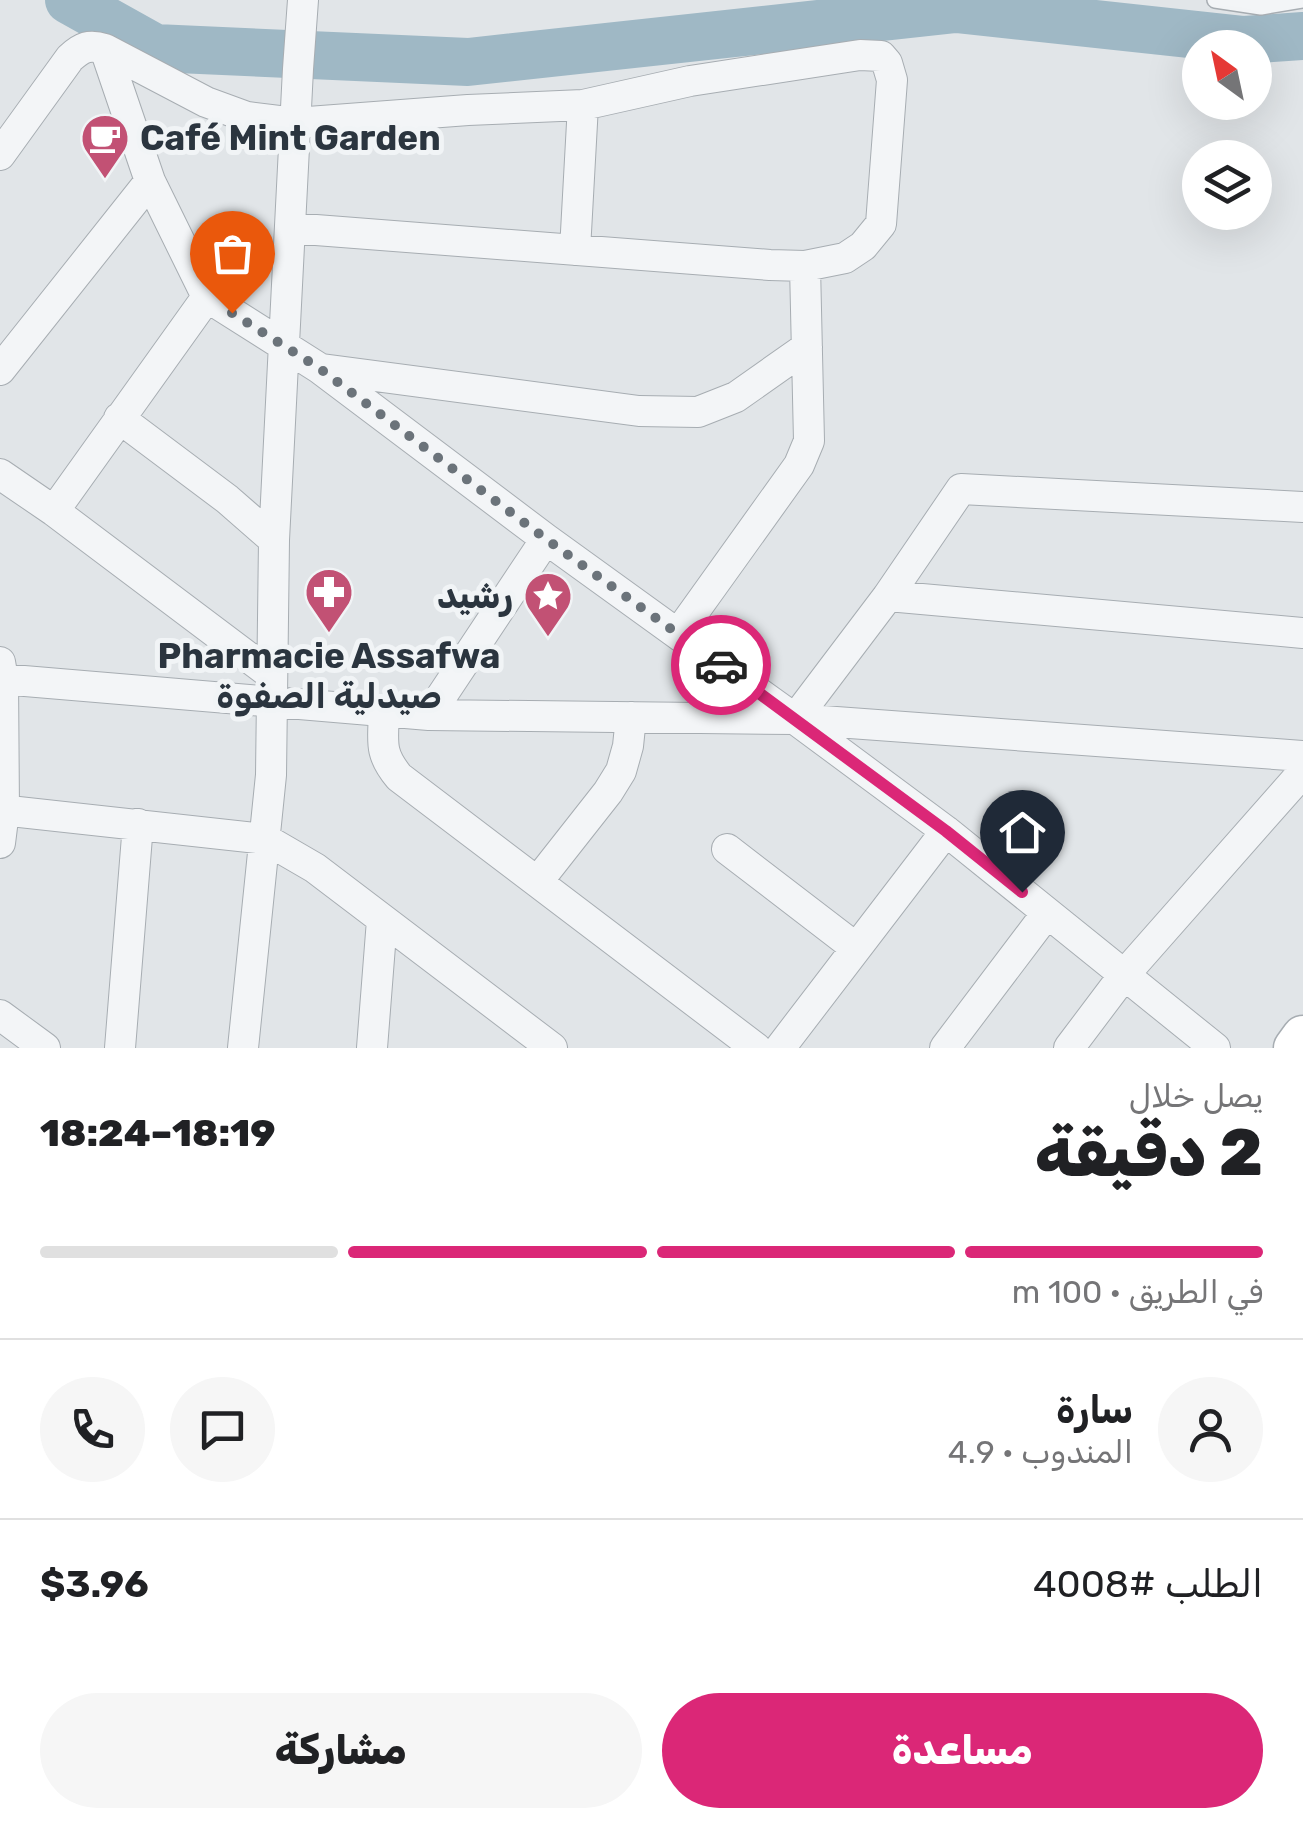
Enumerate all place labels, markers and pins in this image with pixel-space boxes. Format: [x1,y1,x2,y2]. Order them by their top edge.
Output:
cafe icon: Café Mint Garden [79,112,131,180]
place label: Café Mint Garden [140,117,441,159]
pin [190,211,275,314]
pharmacy icon: Pharmacie Assafwa صيدلية الصفوة [303,566,355,634]
place icon: رشيد [522,570,574,638]
place label: رشيد [437,575,513,617]
place label: Pharmacie Assafwa صيدلية الصفوة [158,635,500,717]
pin [980,790,1065,893]

